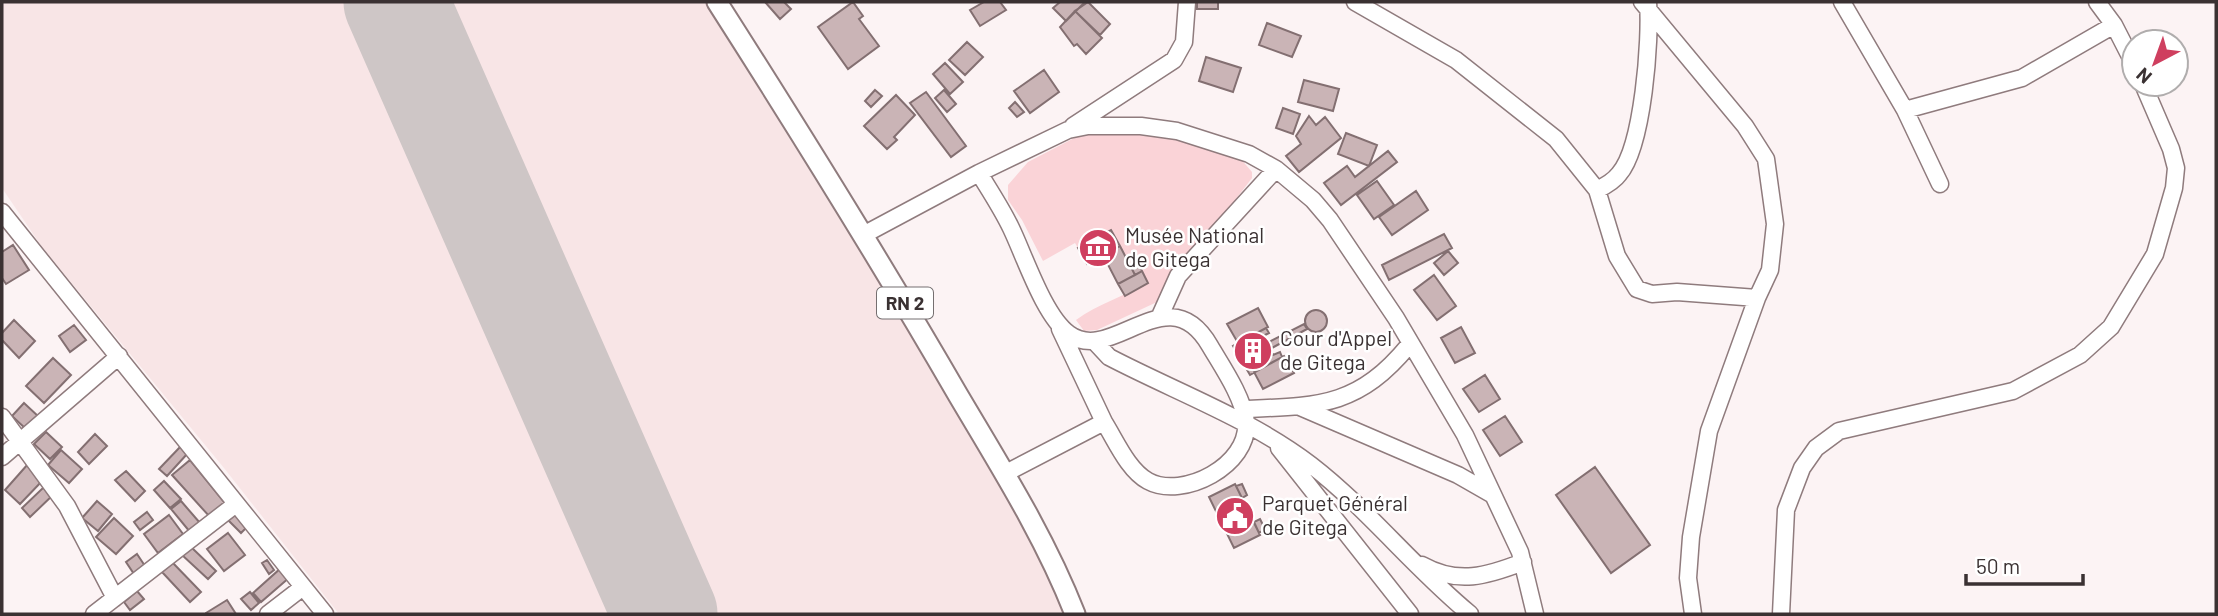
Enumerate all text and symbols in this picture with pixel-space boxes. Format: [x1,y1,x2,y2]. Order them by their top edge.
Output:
north arrow [2120,28,2190,98]
text: N [2131,63,2156,89]
place label: Musée National de Gitega [1125,222,1264,271]
museum icon: Musée National de Gitega [1077,227,1119,269]
road number: RN 2 [877,288,933,318]
place label: Cour d'Appel de Gitega [1280,325,1392,374]
building icon: Cour d'Appel de Gitega [1232,330,1274,372]
place label: Parquet Général de Gitega [1262,490,1408,539]
public building icon: Parquet Général de Gitega [1214,495,1256,537]
scale bar [1966,542,2083,586]
text: 50 m [1976,553,2020,578]

